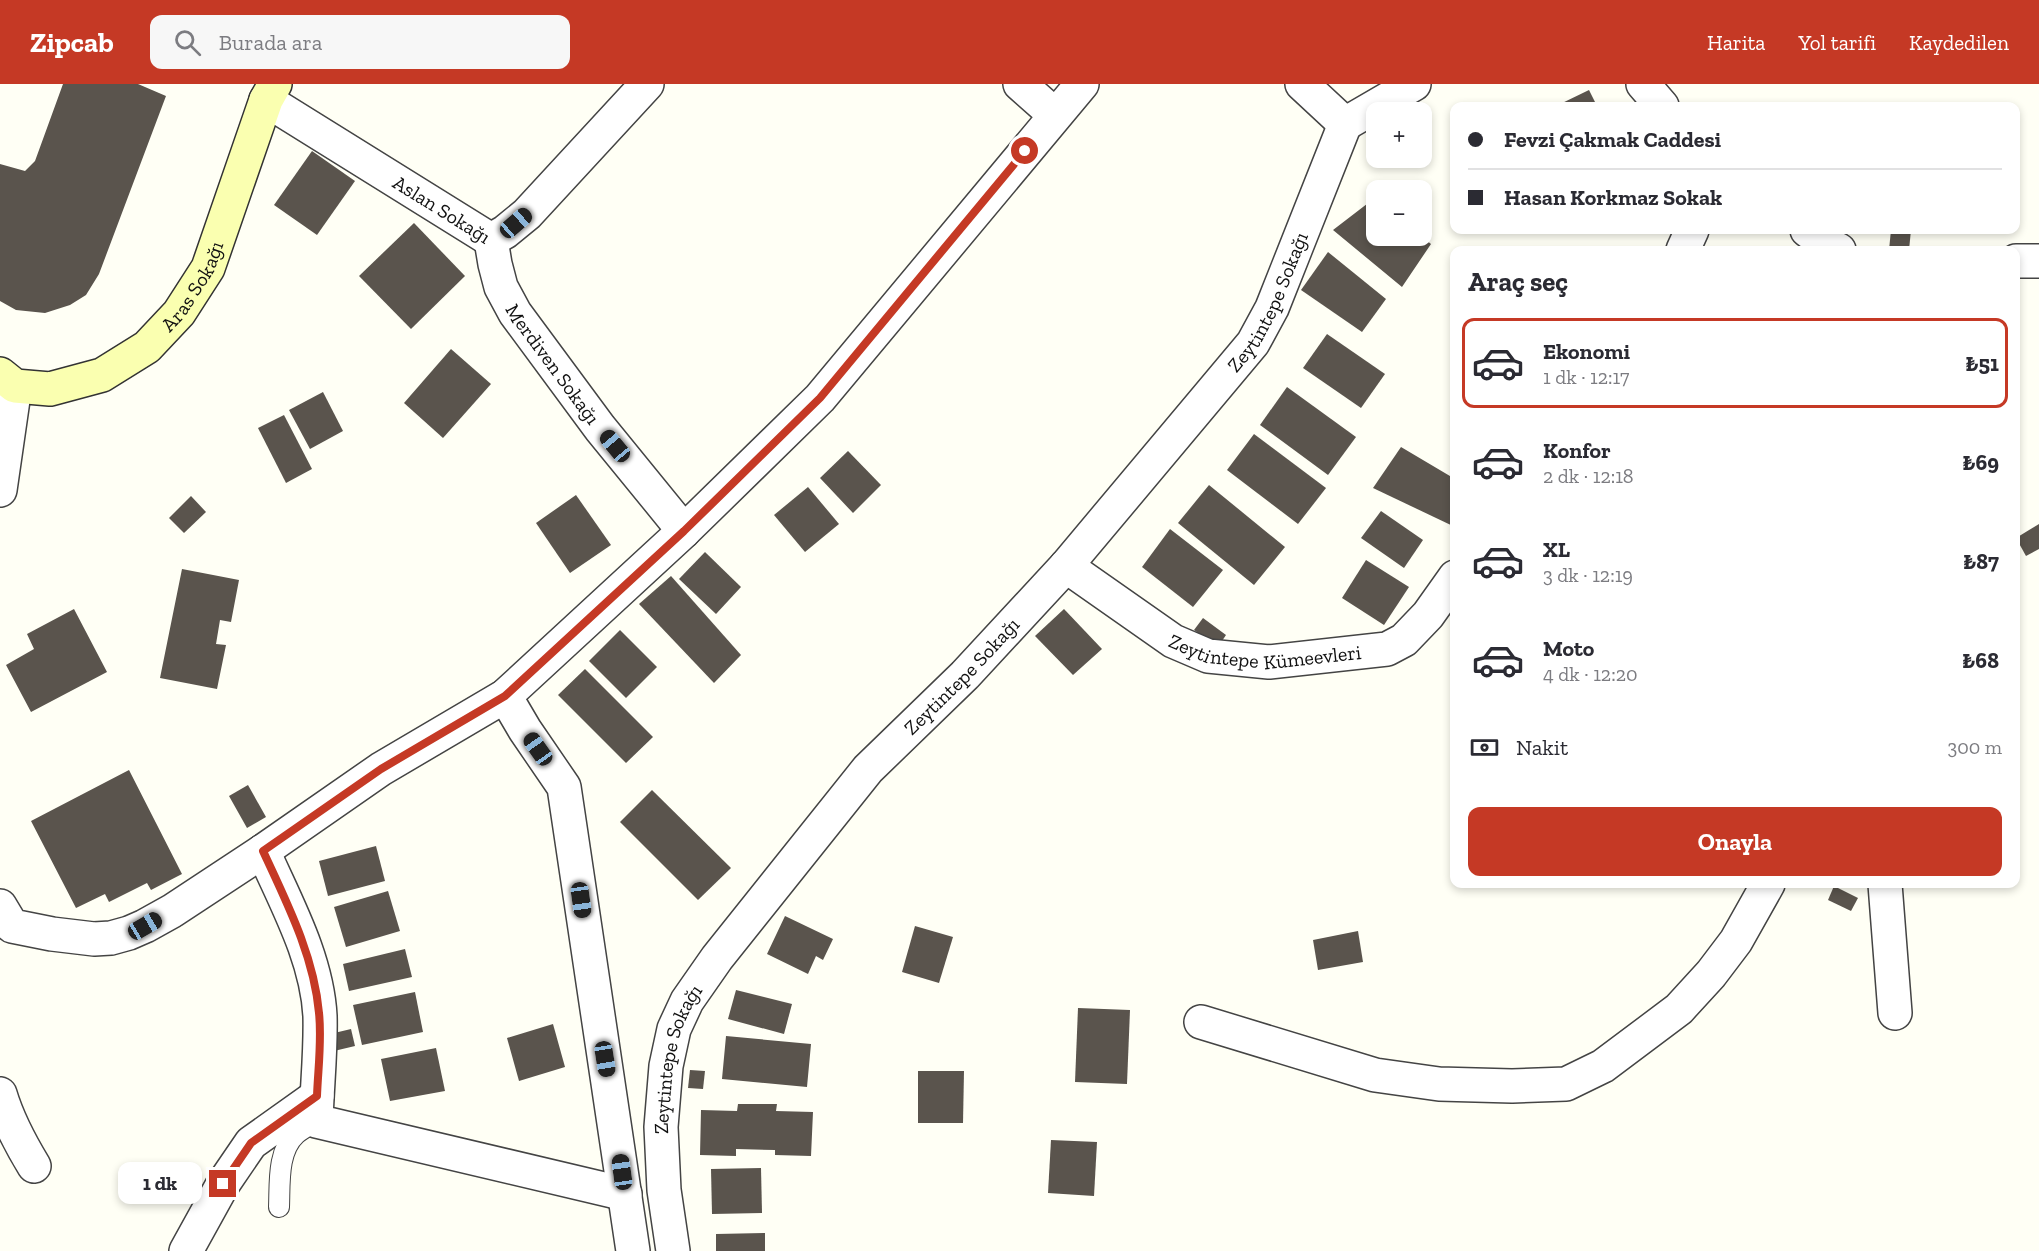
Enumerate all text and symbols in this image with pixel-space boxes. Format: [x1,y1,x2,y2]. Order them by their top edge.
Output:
search box [150,15,570,69]
text: Zipcab [30,26,114,59]
icon: search [171,26,204,59]
text: Burada ara [219,29,322,56]
text: Harita [1707,30,1765,55]
text: Yol tarifi [1798,30,1876,55]
text: Kaydedilen [1909,30,2009,55]
map controls [1366,102,1432,246]
button: + [1366,102,1432,168]
text: Fevzi Çakmak Caddesi [1504,126,1721,153]
route start [1011,137,1038,164]
street label: Aslan Sokağı [389,170,495,249]
button: − [1366,180,1432,246]
text: Hasan Korkmaz Sokak [1504,184,1722,211]
car [497,204,535,242]
street label: Zeytintepe Sokağı [1222,228,1313,377]
street label: Aras Sokağı [156,238,228,336]
text: Araç seç [1468,266,1568,298]
street label: Merdiven Sokağı [500,300,605,429]
icon: car [1471,336,1525,390]
text: Ekonomi [1543,338,1630,365]
text: ₺51 [1965,350,1999,377]
text: 1 dk · 12:17 [1543,365,1629,389]
car [597,426,633,466]
icon: car [1471,435,1525,489]
text: Konfor [1543,437,1611,464]
text: ₺69 [1962,449,1999,476]
text: 2 dk · 12:18 [1543,464,1634,488]
icon: car [1471,534,1525,588]
text: XL [1543,536,1570,563]
text: ₺87 [1963,548,1999,575]
text: 3 dk · 12:19 [1543,563,1633,587]
street label: Zeytintepe Sokağı [899,612,1025,740]
street label: Zeytintepe Kümeevleri [1165,629,1363,675]
icon: car [1471,633,1525,687]
text: Moto [1543,635,1594,662]
text: ₺68 [1962,647,1999,674]
text: 4 dk · 12:20 [1543,662,1637,686]
car [520,729,556,769]
icon: cash [1468,731,1501,764]
text: Nakit [1516,734,1568,761]
text: 300 m [1947,735,2002,759]
button: Onayla [1468,807,2002,876]
car [570,881,592,919]
car [125,909,165,943]
street label: Zeytintepe Sokağı [649,979,707,1135]
car [593,1040,617,1078]
car [611,1153,633,1191]
callout: 1 dk [118,1163,202,1205]
route end [209,1170,236,1197]
text: 1 dk [143,1171,177,1195]

